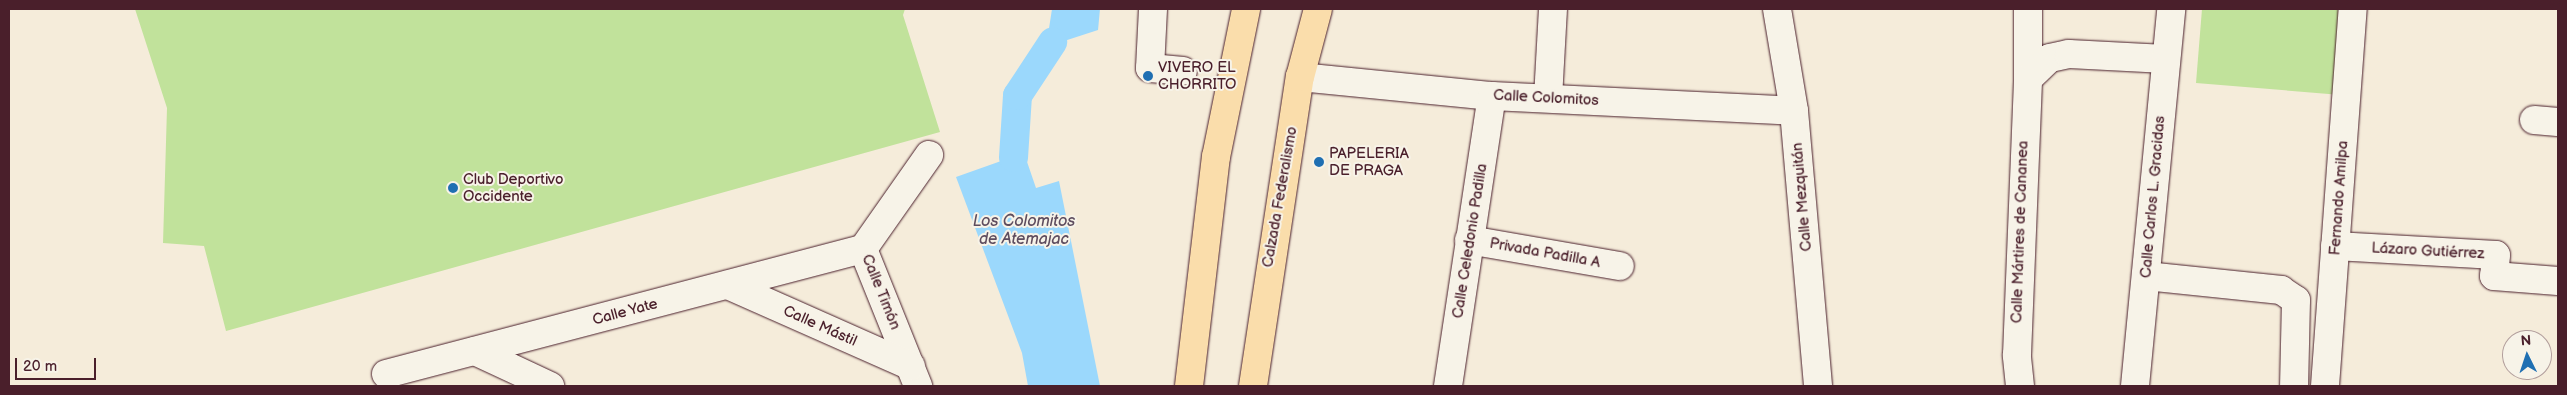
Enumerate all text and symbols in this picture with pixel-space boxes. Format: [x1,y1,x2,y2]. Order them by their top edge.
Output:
place label: VIVERO EL CHORRITO [1158,58,1237,93]
marker: VIVERO EL CHORRITO [1142,70,1154,82]
street label: Calle Colomitos [1493,86,1599,110]
street label: Calle Carlos L. Gracidas [2137,115,2169,279]
street label: Calzada Federalismo [1259,125,1301,269]
street label: Calle Mártires de Cananea [2008,140,2032,324]
street label: Fernando Amilpa [2326,140,2352,256]
street label: Calle Mezquitán [1788,142,1816,252]
place label: PAPELERIA DE PRAGA [1329,144,1409,179]
marker: PAPELERIA DE PRAGA [1313,156,1325,168]
street label: Calle Celedonio Padilla [1449,162,1491,320]
place label: Club Deportivo Occidente [463,170,563,205]
marker: Club Deportivo Occidente [447,182,459,194]
water label: Los Colomitos de Atemajac [973,212,1075,250]
street label: Privada Padilla A [1488,234,1602,272]
street label: Lázaro Gutiérrez [2371,239,2485,263]
street label: Calle Timón [858,252,904,332]
street label: Calle Yate [590,295,660,329]
street label: Calle Mástil [780,302,860,350]
north arrow [2502,330,2552,380]
text: N [2520,332,2532,349]
scale bar [18,348,99,380]
text: 20 m [23,357,57,376]

